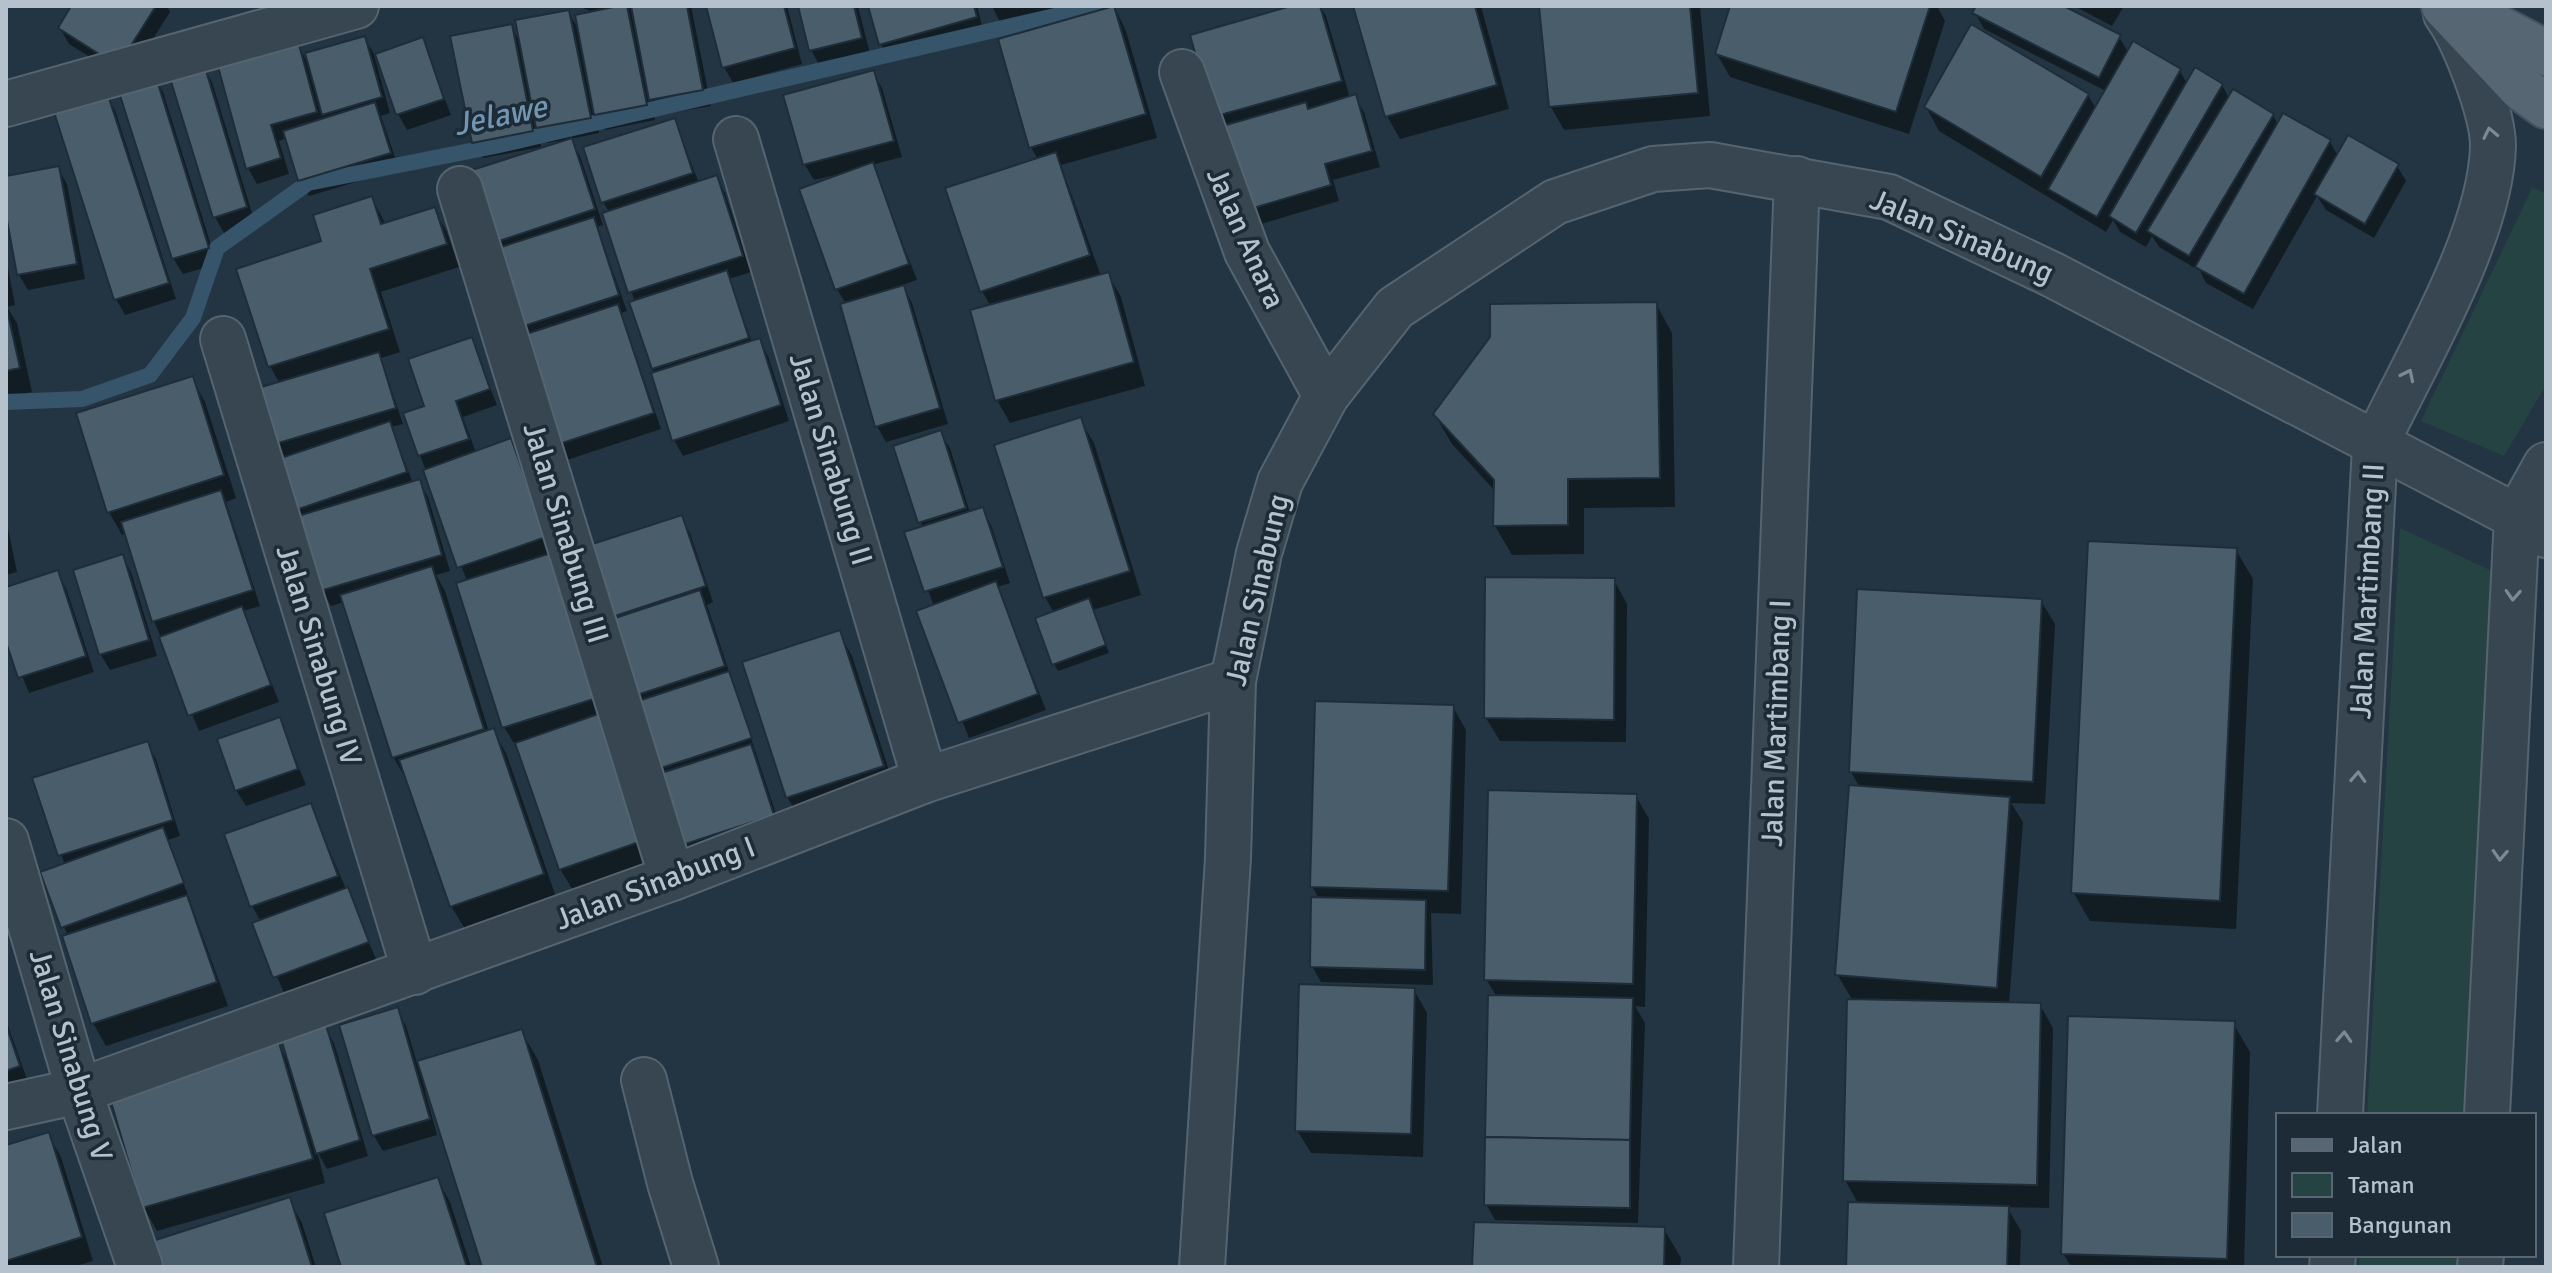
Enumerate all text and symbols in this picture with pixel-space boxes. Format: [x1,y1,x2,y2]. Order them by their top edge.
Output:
water label: Jelawe [450,86,552,144]
one-way arrow [2482,127,2499,140]
street label: Jalan Anara [1198,162,1293,315]
street label: Jalan Sinabung [1864,181,2059,292]
street label: Jalan Sinabung II [781,349,880,570]
one-way arrow [2398,369,2414,384]
street label: Jalan Sinabung III [514,418,617,648]
street label: Jalan Martimbang II [2342,462,2393,720]
street label: Jalan Sinabung [1217,491,1298,690]
street label: Jalan Sinabung IV [267,541,370,770]
one-way arrow [2504,589,2521,602]
street label: Jalan Martimbang I [1754,599,1799,847]
one-way arrow [2349,770,2366,783]
street label: Jalan Sinabung I [550,828,760,939]
one-way arrow [2492,849,2509,862]
street label: Jalan Sinabung V [21,945,120,1166]
one-way arrow [2335,1030,2352,1043]
legend [2276,1113,2536,1257]
text: Jalan [2348,1130,2403,1160]
text: Taman [2348,1170,2415,1200]
text: Bangunan [2348,1210,2452,1240]

